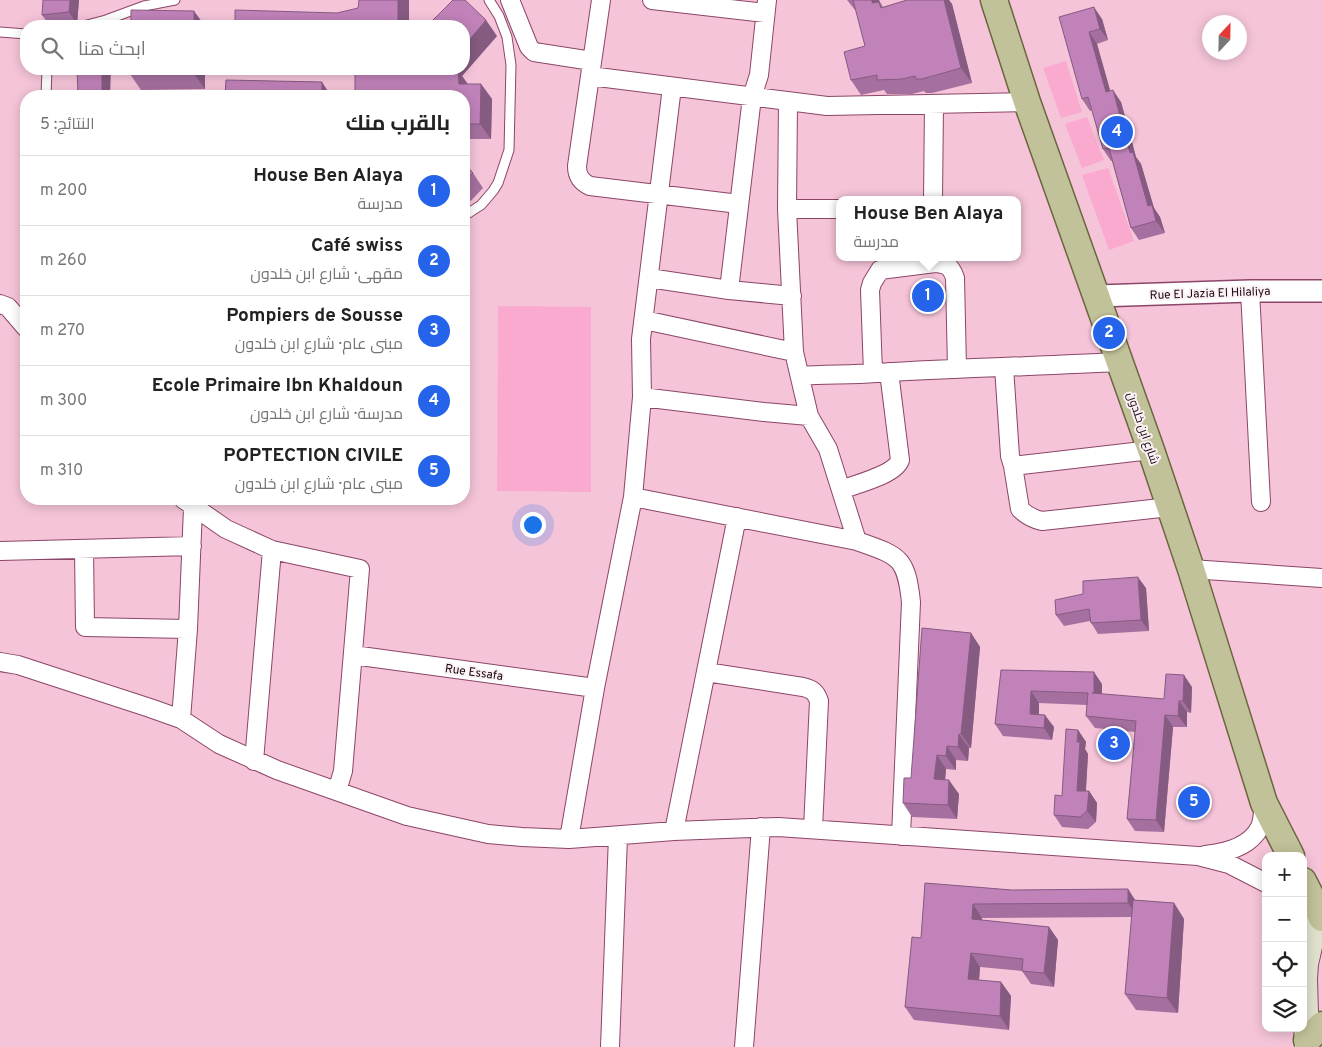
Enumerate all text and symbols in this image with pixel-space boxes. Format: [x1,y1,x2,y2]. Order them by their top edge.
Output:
north arrow [1202,15,1247,60]
search box [20,20,470,75]
icon: search [38,34,66,62]
text: ابحث هنا [78,38,146,62]
text: بالقرب منك [346,111,450,138]
pin: 4 [1101,113,1133,151]
text: النتائج: 5 [40,115,94,135]
text: House Ben Alaya [253,164,403,188]
text: 200 m [40,181,88,201]
text: 1 [431,181,437,201]
text: مدرسة [357,195,403,215]
popup [836,196,1021,261]
text: House Ben Alaya [854,202,1003,226]
text: مدرسة [854,233,899,253]
text: Café swiss [311,234,403,258]
text: 260 m [40,251,87,271]
text: 2 [429,251,439,271]
text: مقهى · شارع ابن خلدون [250,265,403,285]
pin: 1 [912,277,944,315]
street label: Rue El Jazia El Hilaliya [1149,284,1271,304]
text: Pompiers de Sousse [226,304,403,328]
pin: 2 [1093,314,1125,352]
text: 270 m [40,321,85,341]
text: 3 [429,321,439,341]
text: مبنى عام · شارع ابن خلدون [235,335,403,355]
text: Ecole Primaire Ibn Khaldoun [152,374,403,398]
street label: شارع ابن خلدون [1122,390,1162,466]
text: 300 m [40,391,87,411]
text: 4 [429,391,439,411]
text: مدرسة · شارع ابن خلدون [250,405,403,425]
text: POPTECTION CIVILE [223,444,403,468]
text: 310 m [40,461,83,481]
text: 5 [429,461,439,481]
text: مبنى عام · شارع ابن خلدون [235,475,403,495]
your location [520,512,546,538]
street label: Rue Essafa [444,661,504,685]
pin: 3 [1098,725,1130,763]
pin: 5 [1178,783,1210,821]
map controls [1262,852,1307,1032]
button: + [1262,852,1307,897]
button: − [1262,897,1307,942]
button: locate [1262,942,1307,987]
button: layers [1262,987,1307,1032]

